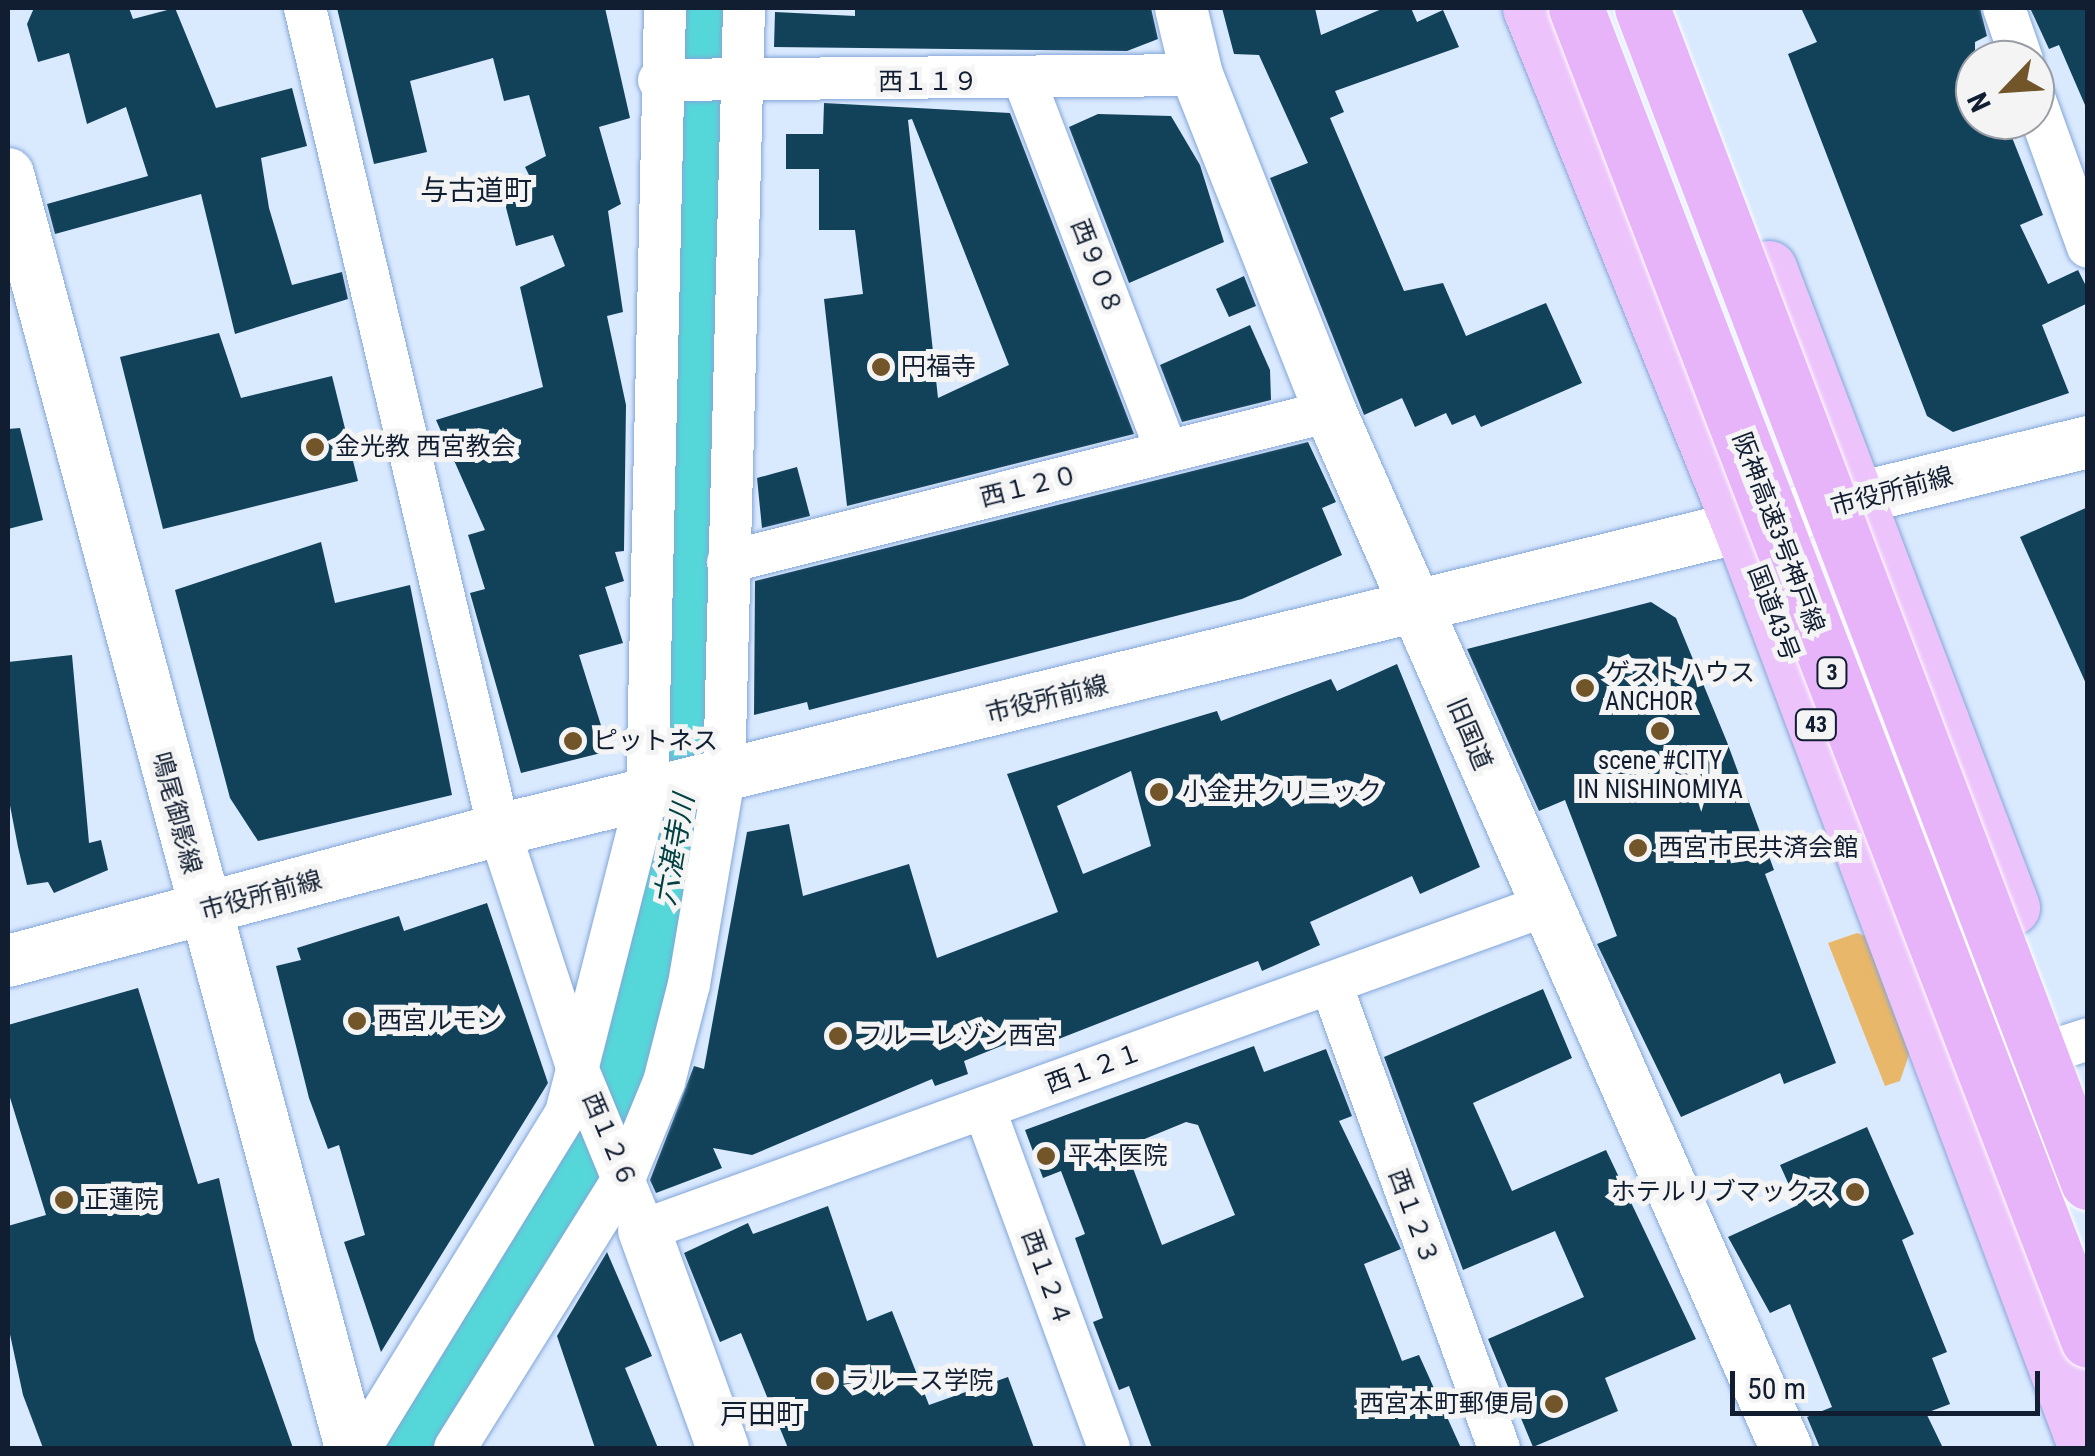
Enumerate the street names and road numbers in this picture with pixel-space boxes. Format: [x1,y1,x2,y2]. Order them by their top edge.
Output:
street label: 西１１９ [878,67,978,97]
street label: 西９０８ [1064,215,1128,319]
street label: 阪神高速3号神戸線 [1726,429,1830,637]
street label: 西１２０ [977,460,1081,514]
street label: 市役所前線 [1828,461,1956,523]
street label: 国道43号 [1741,561,1805,665]
road number: 3 [1814,656,1850,690]
street label: 市役所前線 [983,670,1111,730]
street label: 旧国道 [1441,694,1497,774]
road number: 43 [1794,708,1838,742]
street label: 鳴尾御影線 [145,749,207,877]
street label: 市役所前線 [197,865,325,927]
street label: 西１２１ [1042,1038,1146,1100]
street label: 西１２６ [576,1088,642,1192]
street label: 西１２３ [1382,1165,1444,1269]
street label: 西１２４ [1015,1226,1077,1330]

